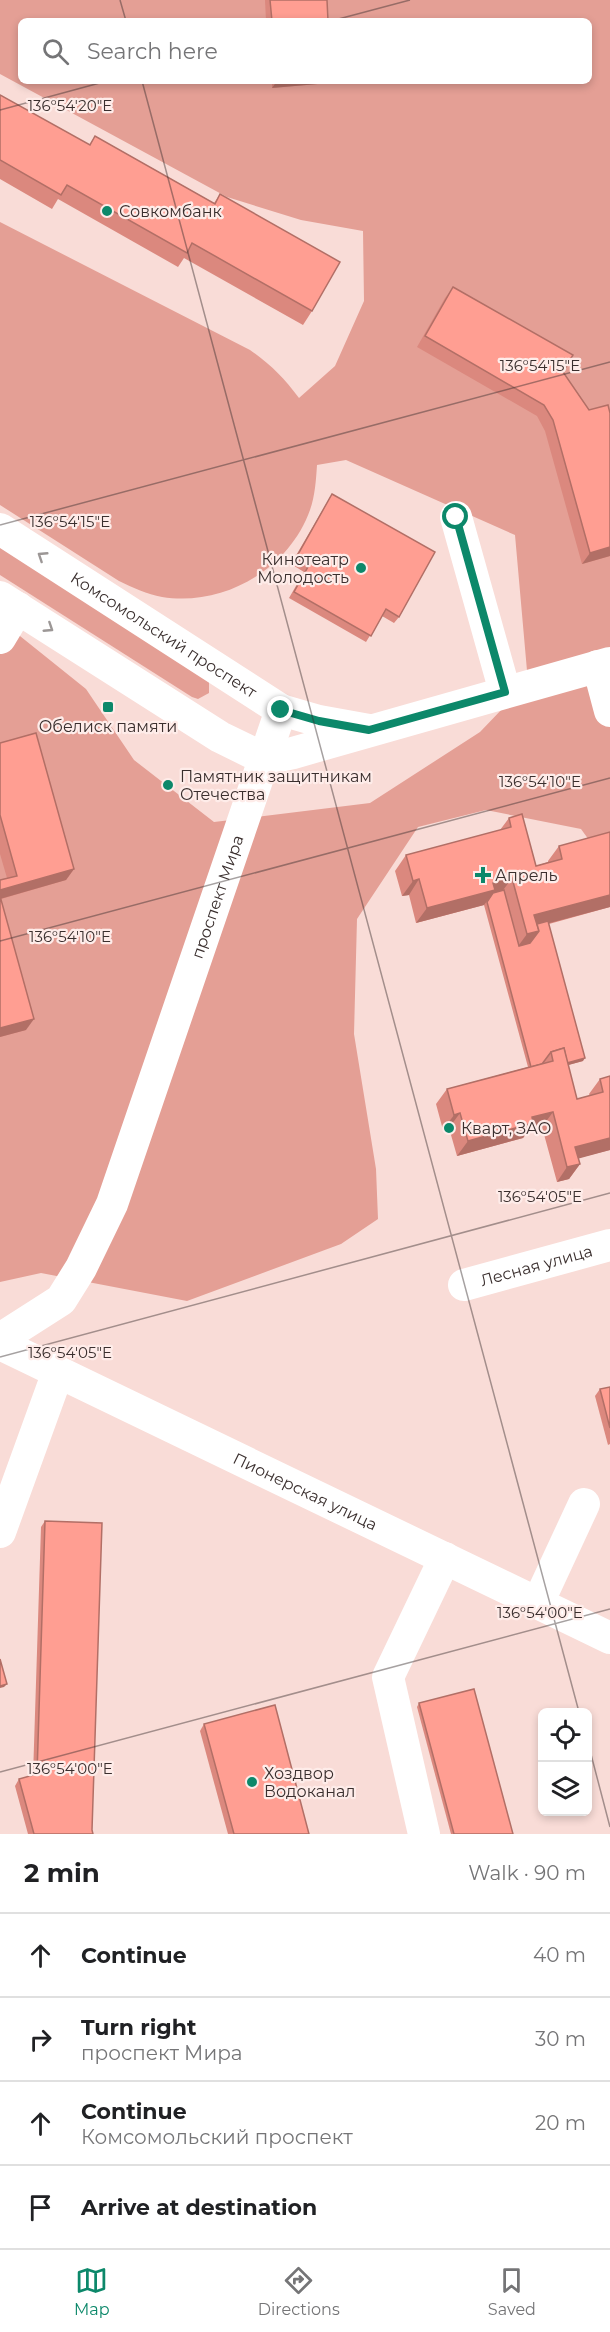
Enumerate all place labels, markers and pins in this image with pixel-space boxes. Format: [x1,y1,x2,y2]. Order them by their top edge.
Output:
place label: Совкомбанк [119,202,222,221]
marker: Совкомбанк [100,204,114,218]
place label: Кинотеатр Молодость [257,550,349,587]
marker: Кинотеатр Молодость [354,561,368,575]
marker: Обелиск памяти [101,700,115,714]
place label: Обелиск памяти [39,717,177,736]
place label: Памятник защитникам Отечества [180,767,372,804]
marker: Памятник защитникам Отечества [161,778,175,792]
place label: Апрель [495,866,558,885]
marker: Апрель [476,868,490,882]
place label: Кварт, ЗАО [461,1119,551,1138]
marker: Кварт, ЗАО [442,1121,456,1135]
place label: Хоздвор Водоканал [264,1764,355,1801]
marker: Хоздвор Водоканал [245,1775,259,1789]

